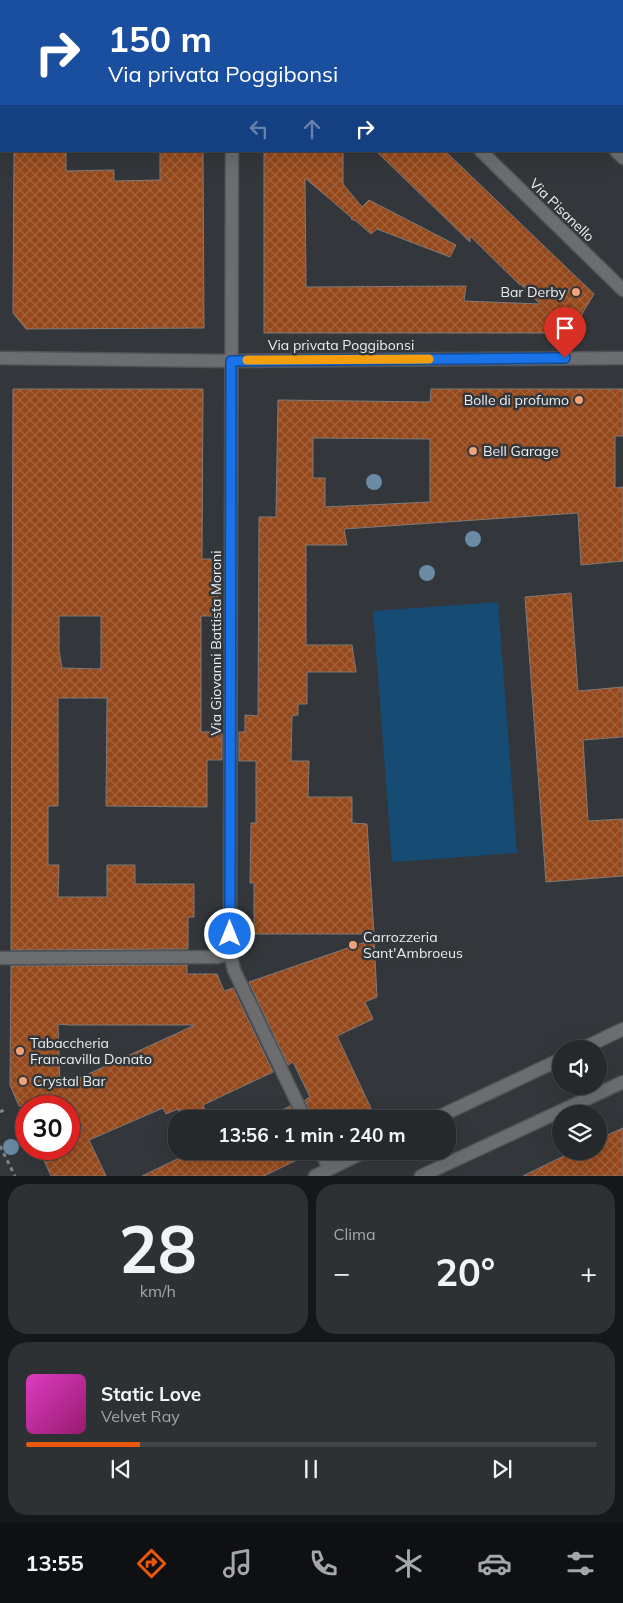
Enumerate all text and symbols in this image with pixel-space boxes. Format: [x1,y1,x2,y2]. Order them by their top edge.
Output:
text: 150 m [108,17,212,61]
icon: right [25,20,90,85]
text: Via privata Poggibonsi [108,60,338,88]
icon: left [245,115,273,143]
icon: ahead [298,115,326,143]
icon: right [351,115,379,143]
street label: Via Pisanello [526,175,598,245]
place label: Bar Derby [500,283,567,301]
marker: Bar Derby [570,286,582,298]
pin [544,307,586,358]
icon: arrive [551,314,579,342]
street label: Via privata Poggibonsi [268,336,414,354]
place label: Bolle di profumo [464,391,569,409]
marker: Bolle di profumo [573,394,585,406]
place label: Bell Garage [483,442,559,460]
marker: Bell Garage [467,445,479,457]
street label: Via Giovanni Battista Moroni [207,551,225,735]
position arrow [203,907,255,959]
place label: Carrozzeria Sant'Ambroeus [363,928,463,962]
marker: Carrozzeria Sant'Ambroeus [347,939,359,951]
place label: Tabaccheria Francavilla Donato [30,1034,152,1068]
map controls [552,1040,607,1160]
button: sound [552,1040,607,1095]
marker: Tabaccheria Francavilla Donato [14,1045,26,1057]
place label: Crystal Bar [33,1072,106,1090]
marker: Crystal Bar [17,1075,29,1087]
speed limit sign: 30 [15,1095,80,1160]
button: layers [552,1105,607,1160]
text: 13:56 · 1 min · 240 m [218,1123,406,1147]
text: 28 [119,1208,197,1289]
text: Clima [334,1224,376,1244]
text: 20° [435,1248,495,1296]
text: − [334,1255,350,1290]
text: + [580,1255,597,1290]
text: km/h [140,1281,176,1301]
text: Static Love [101,1382,201,1406]
text: Velvet Ray [101,1406,180,1426]
icon: previous [107,1455,135,1483]
icon: pause [297,1455,325,1483]
icon: next [488,1455,516,1483]
icon: directions [134,1546,169,1581]
icon: music [220,1546,255,1581]
icon: phone [306,1546,341,1581]
icon: climate [391,1546,426,1581]
icon: car [477,1546,512,1581]
icon: filters [563,1546,598,1581]
text: 13:55 [25,1549,84,1577]

